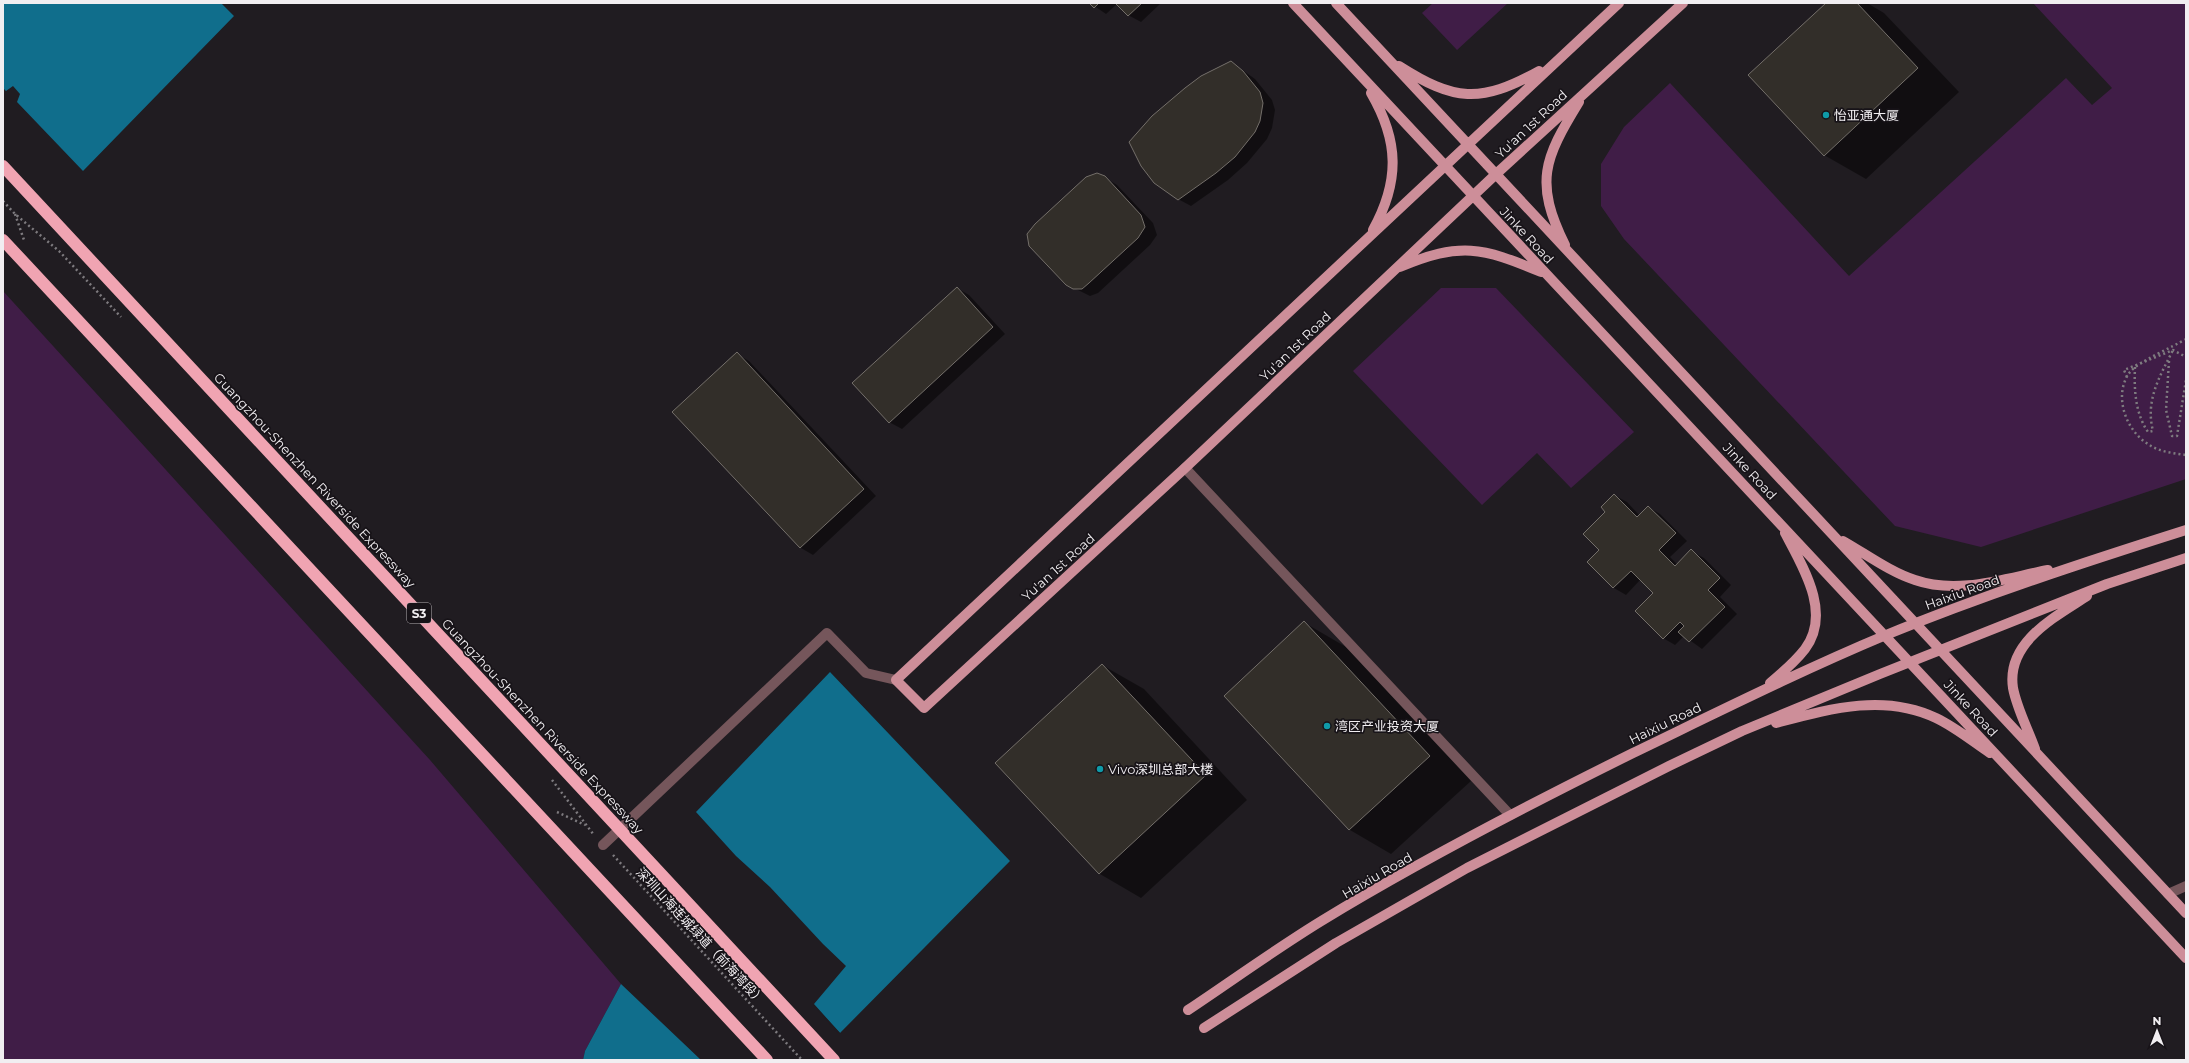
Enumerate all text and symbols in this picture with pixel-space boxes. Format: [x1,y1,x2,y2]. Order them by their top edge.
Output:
street label: Yu'an 1st Road [1492,87,1570,161]
place label: 怡亚通大厦 [1834,107,1899,123]
marker: 怡亚通大厦 [1821,110,1831,120]
street label: Jinke Road [1496,203,1557,267]
street label: Yu'an 1st Road [1256,308,1334,384]
street label: Guangzhou-Shenzhen Riverside Expressway [211,369,420,592]
street label: Jinke Road [1719,439,1780,503]
street label: Yu'an 1st Road [1018,530,1098,604]
street label: Haixiu Road [1922,571,2002,613]
road number: S3 [407,603,431,623]
street label: Guangzhou-Shenzhen Riverside Expressway [439,615,648,838]
street label: Jinke Road [1940,676,2001,740]
street label: Haixiu Road [1626,699,1704,747]
place label: 湾区产业投资大厦 [1335,718,1439,734]
marker: 湾区产业投资大厦 [1322,721,1332,731]
place label: Vivo深圳总部大楼 [1108,761,1213,777]
marker: Vivo深圳总部大楼 [1095,764,1105,774]
street label: Haixiu Road [1339,848,1415,902]
street label: 深圳山海连城绿道（前海湾段） [633,864,769,1008]
north arrow [2137,1011,2177,1051]
text: N [2153,1014,2161,1028]

